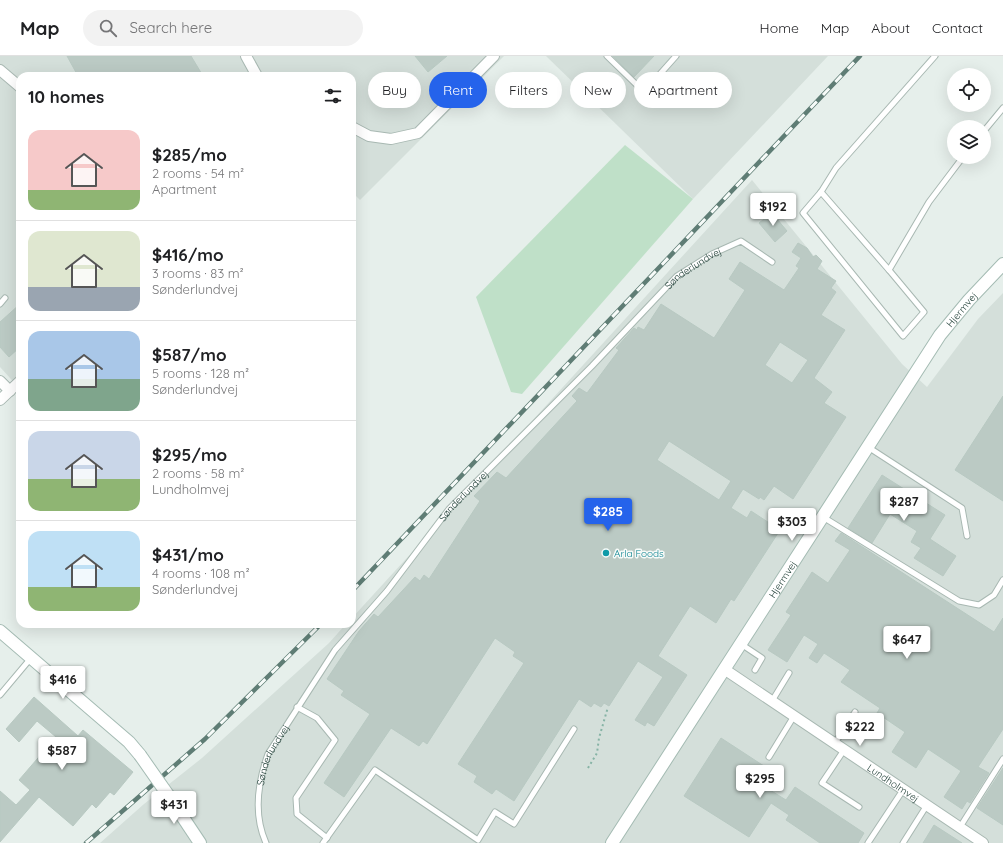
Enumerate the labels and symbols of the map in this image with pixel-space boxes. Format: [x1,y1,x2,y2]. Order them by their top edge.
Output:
pin: $192 [749,193,797,227]
street label: Sønderlundvej [662,244,723,292]
street label: Hjermvej [943,289,980,330]
street label: Sønderlundvej [436,467,491,524]
pin: $287 [880,488,928,522]
pin: $285 [584,498,632,532]
pin: $303 [768,508,816,542]
place label: Arla Foods [614,547,664,560]
marker: Arla Foods [601,548,611,558]
street label: Hjermvej [765,558,799,600]
pin: $647 [883,626,931,660]
pin: $416 [39,666,87,700]
pin: $222 [836,713,884,747]
street label: Sønderlundvej [253,722,292,786]
pin: $587 [38,737,86,771]
street label: Lundholmvej [865,761,922,805]
pin: $295 [736,765,784,799]
pin: $431 [150,791,198,825]

